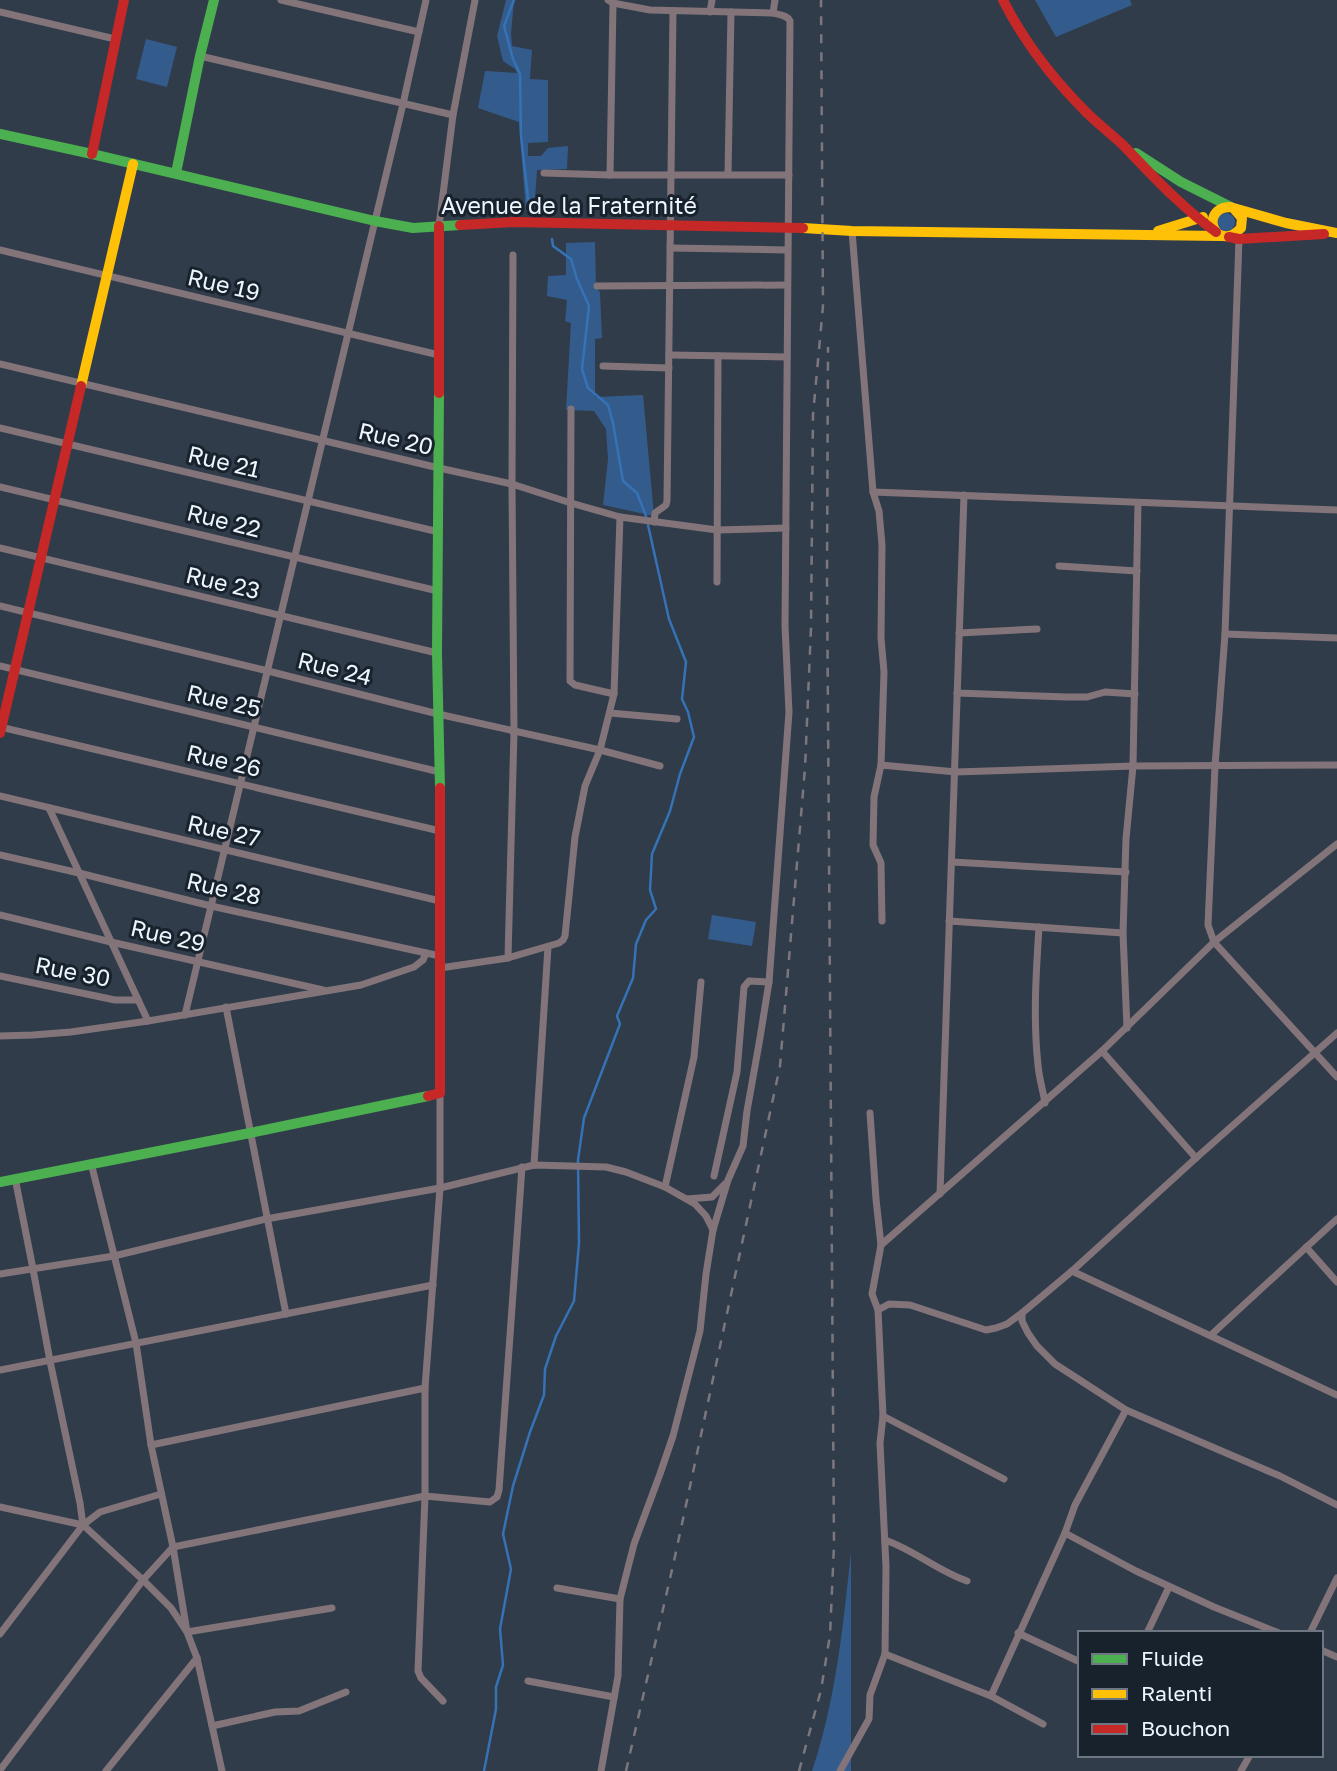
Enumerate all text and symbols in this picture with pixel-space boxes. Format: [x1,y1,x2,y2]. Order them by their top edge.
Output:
street label: Avenue de la Fraternité [441,191,697,219]
street label: Rue 19 [185,262,263,306]
street label: Rue 20 [356,416,436,460]
street label: Rue 21 [185,439,263,483]
street label: Rue 22 [184,497,264,543]
street label: Rue 23 [183,560,263,604]
street label: Rue 24 [295,645,375,691]
street label: Rue 25 [184,678,264,722]
street label: Rue 26 [184,738,264,782]
street label: Rue 27 [185,808,263,852]
street label: Rue 28 [184,866,264,910]
street label: Rue 29 [128,913,208,957]
street label: Rue 30 [33,950,113,992]
legend [1078,1631,1323,1757]
text: Fluide [1141,1645,1204,1671]
text: Ralenti [1141,1680,1212,1706]
text: Bouchon [1141,1715,1230,1741]

